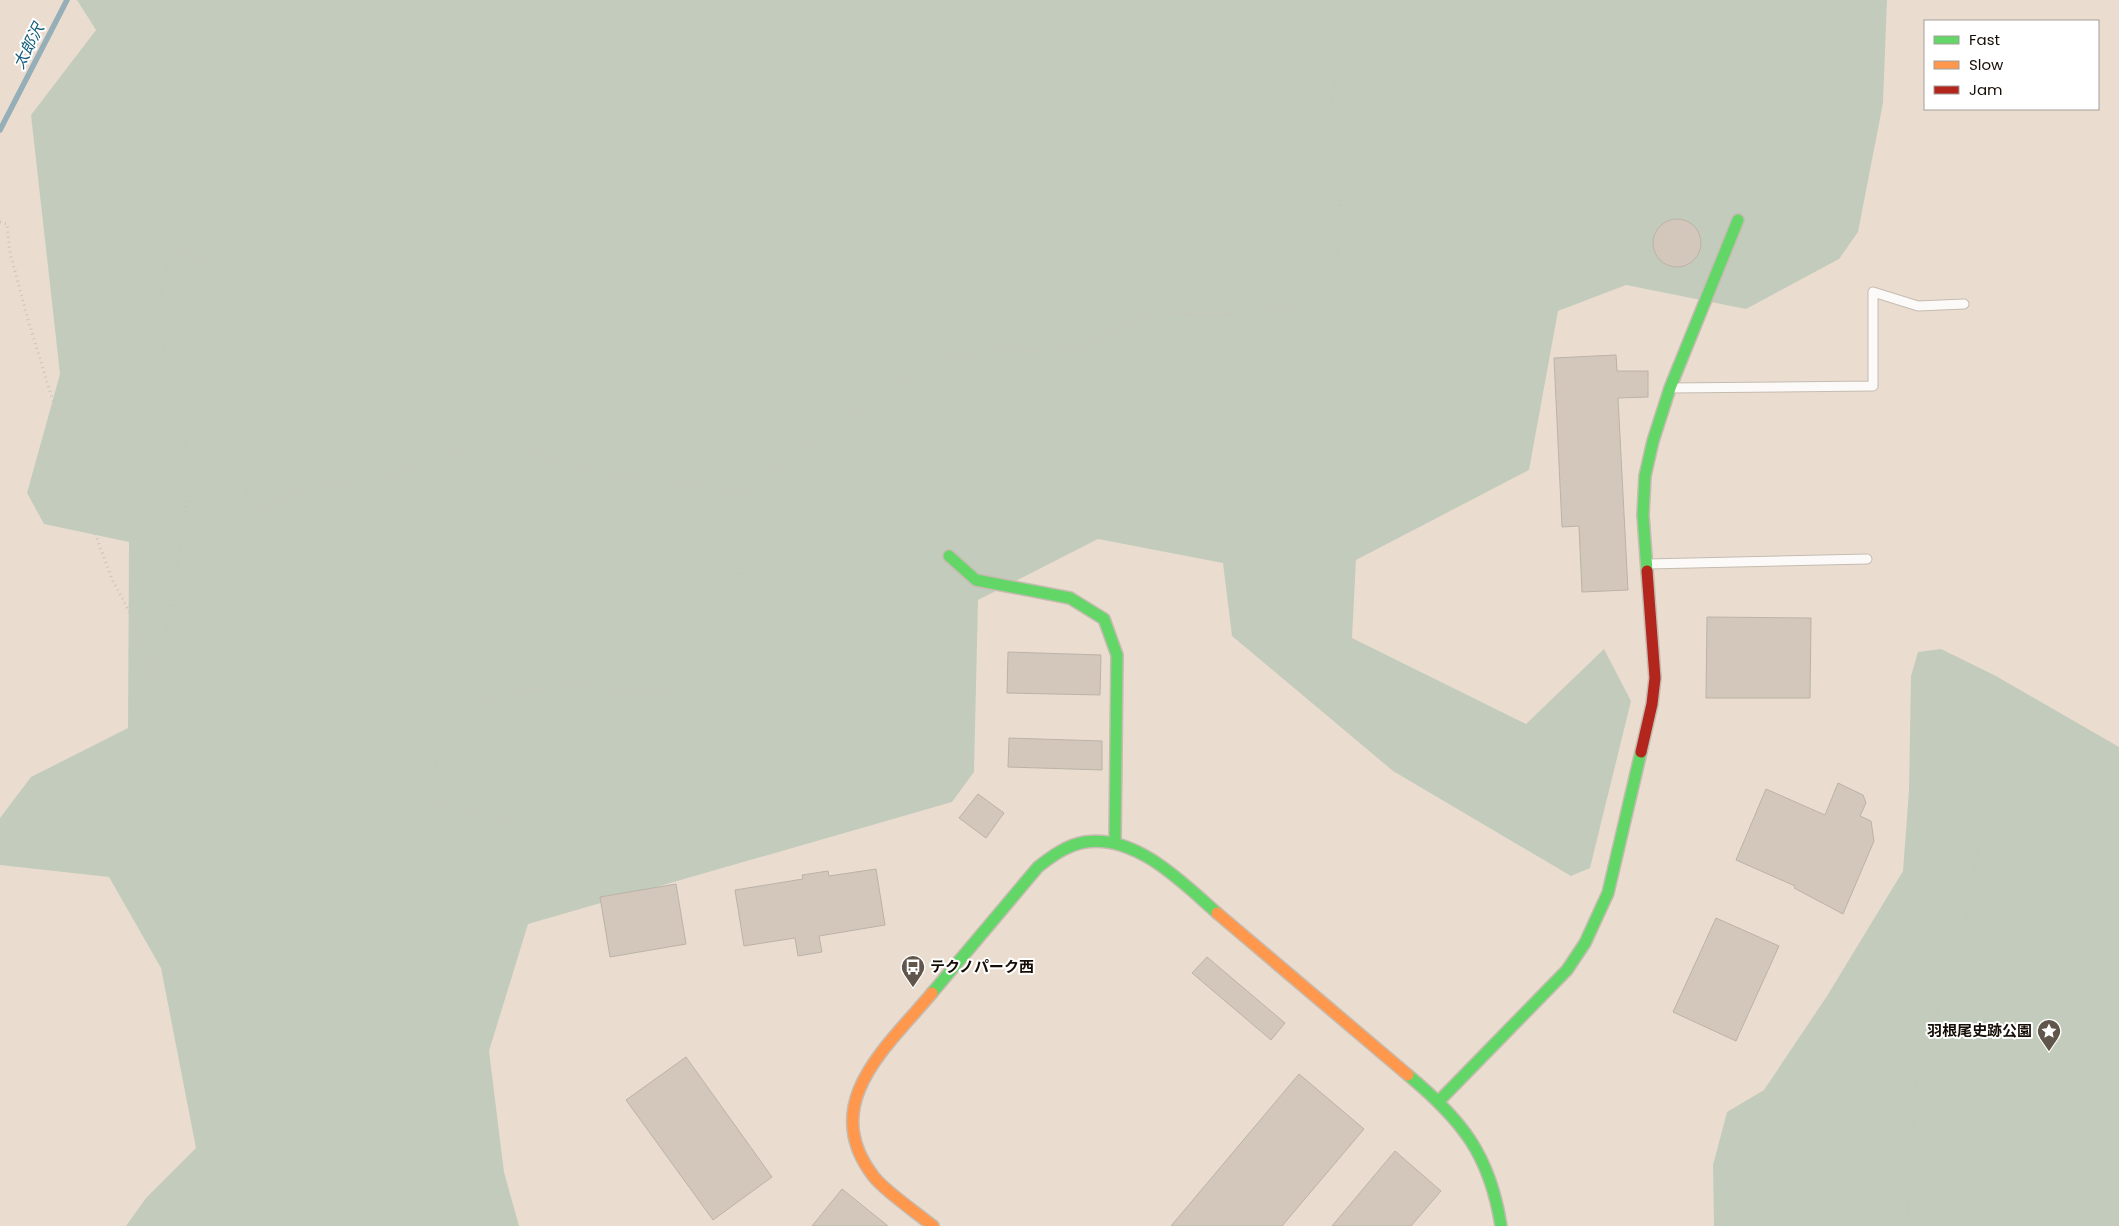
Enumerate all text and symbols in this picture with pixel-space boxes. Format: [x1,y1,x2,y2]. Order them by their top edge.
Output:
water label: 太郎沢 [7,18,50,73]
legend [1924,20,2099,110]
text: Fast [1969,29,2000,50]
text: Slow [1969,54,2004,75]
text: Jam [1969,79,2003,100]
bus stop icon: テクノパーク西 [900,954,926,988]
place label: テクノパーク西 [930,956,1034,977]
place icon: 羽根尾史跡公園 [2036,1018,2062,1052]
place label: 羽根尾史跡公園 [1927,1020,2032,1041]

